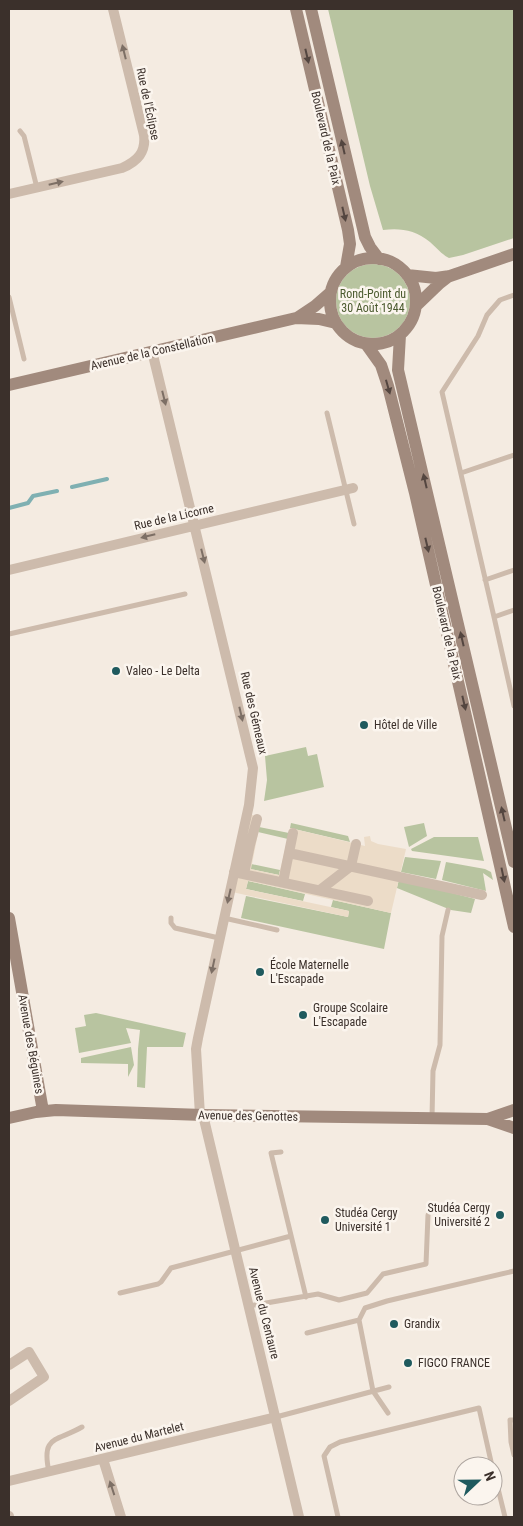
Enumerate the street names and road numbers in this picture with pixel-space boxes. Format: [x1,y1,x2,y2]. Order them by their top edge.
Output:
street label: Rue de l'Éclipse [133,66,164,142]
street label: Boulevard de la Paix [308,90,344,186]
street label: Avenue de la Constellation [89,331,215,373]
street label: Rue de la Licorne [133,501,216,533]
street label: Boulevard de la Paix [429,585,465,681]
street label: Rue des Gémeaux [238,670,270,756]
street label: Avenue des Béguines [15,993,47,1095]
street label: Avenue des Genottes [198,1108,298,1124]
street label: Avenue du Centaure [246,1266,282,1361]
street label: Avenue du Martelet [93,1419,186,1455]

